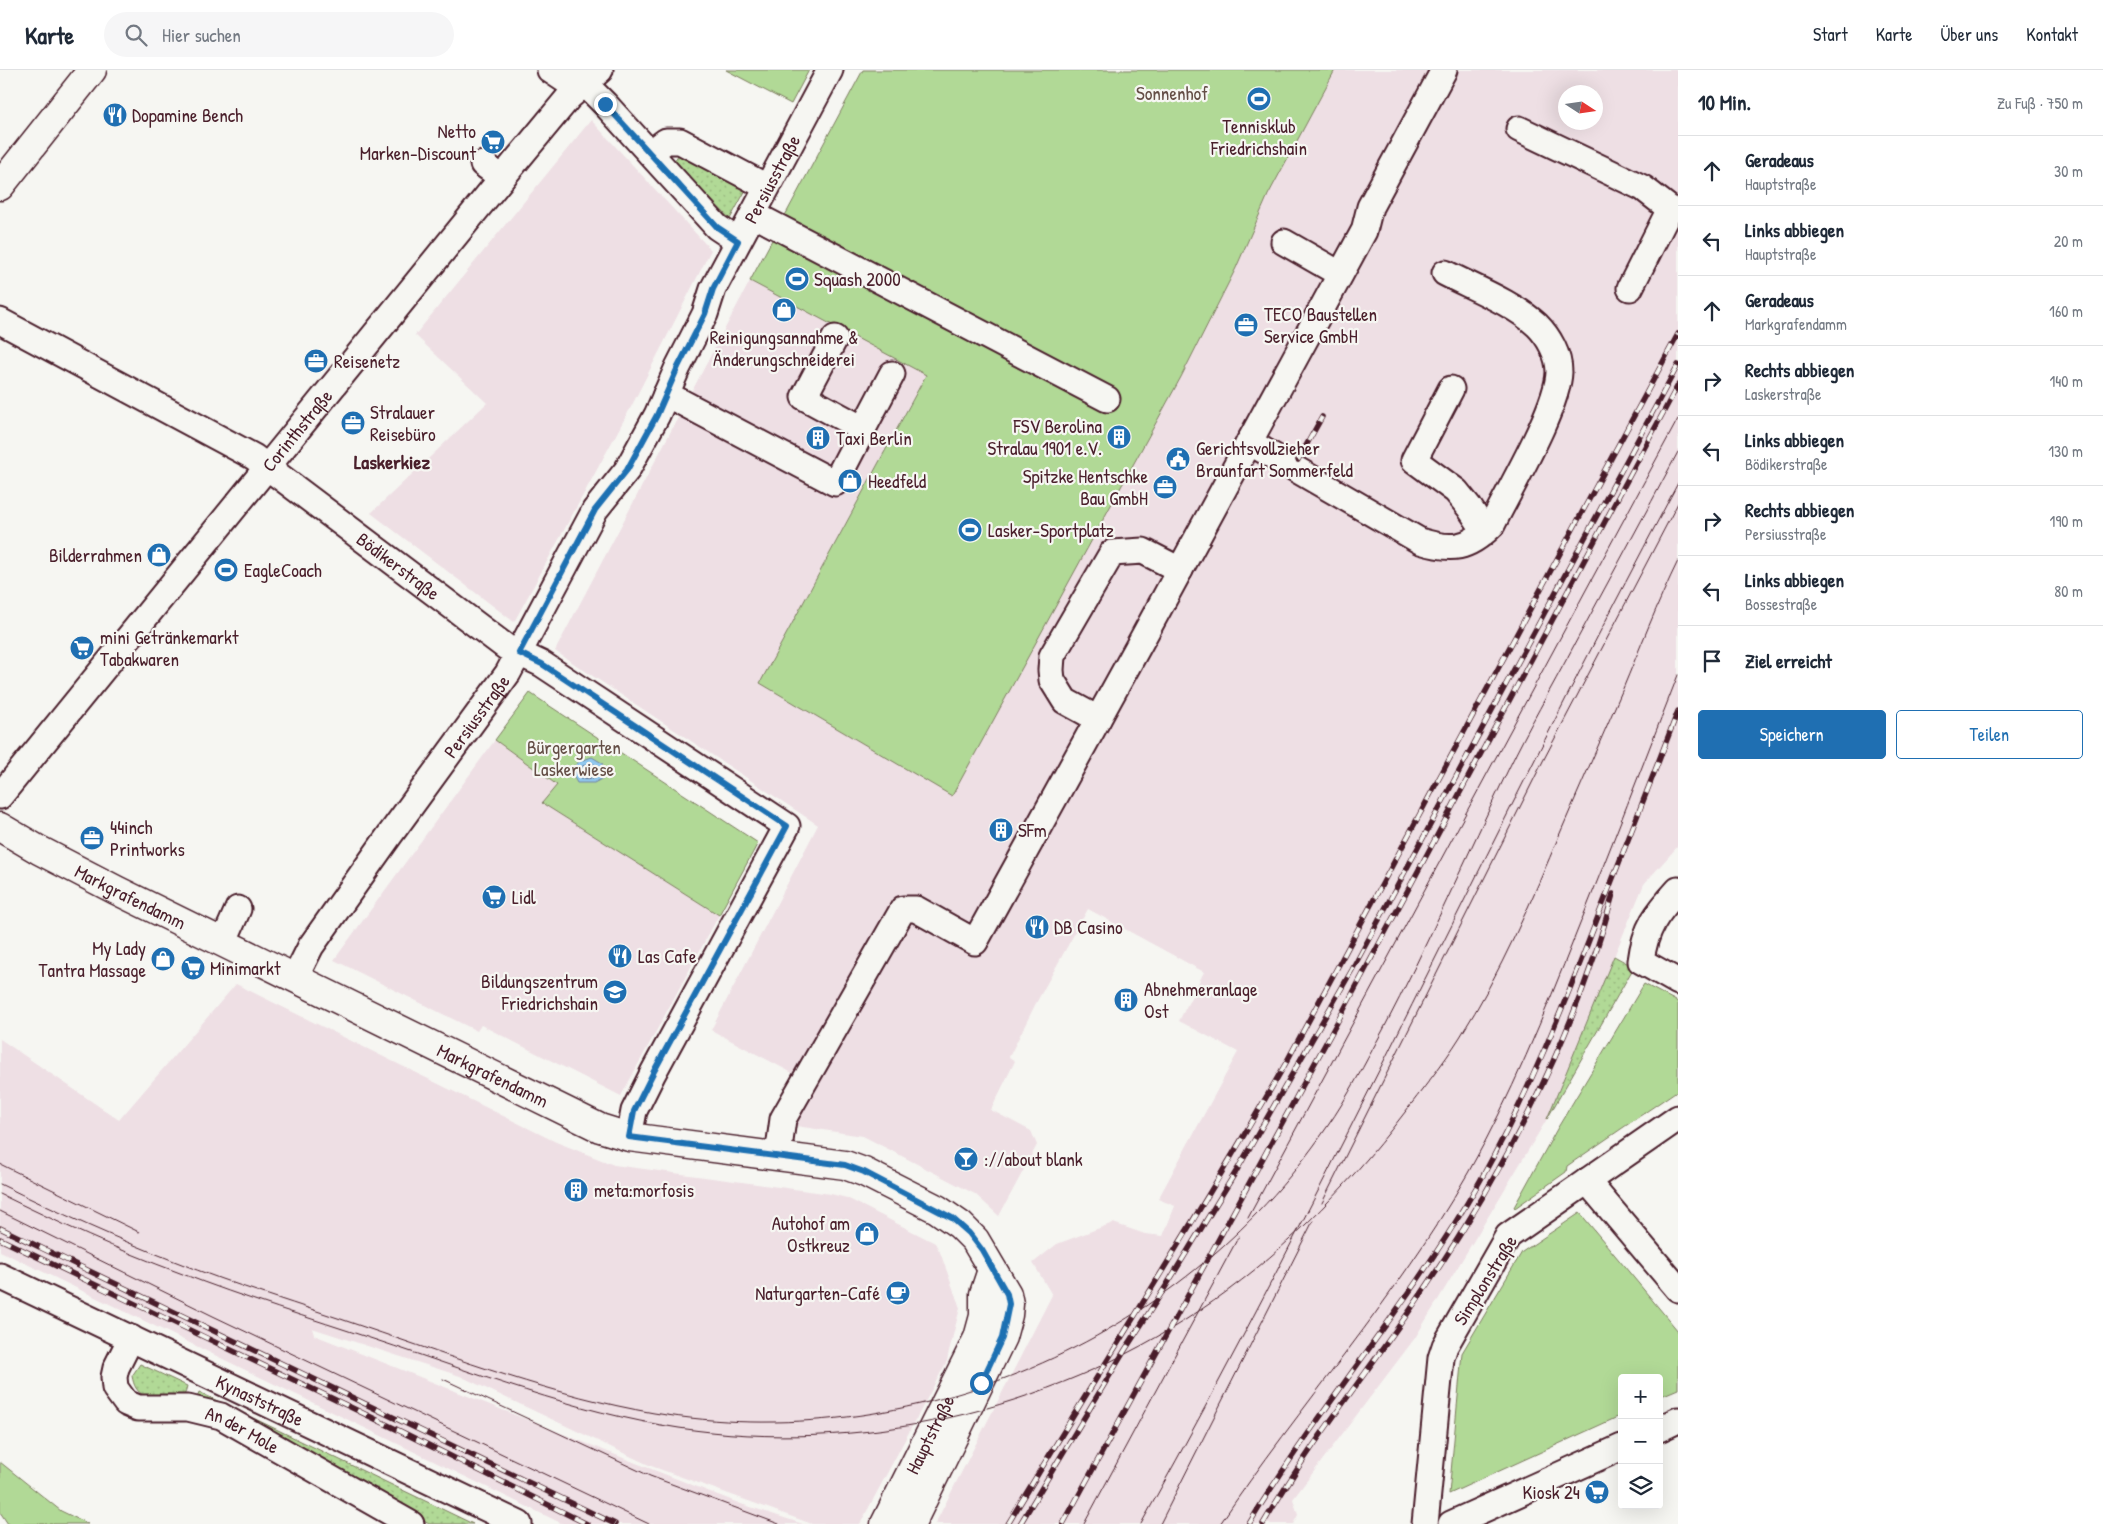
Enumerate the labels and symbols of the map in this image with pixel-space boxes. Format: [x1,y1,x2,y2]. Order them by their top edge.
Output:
park label: Sonnenhof [1136,80,1208,106]
north arrow [1558,85,1603,130]
sports icon: Tennisklub Friedrichshain [1246,86,1272,112]
route end [594,93,617,116]
restaurant icon: Dopamine Bench [102,102,128,128]
place label: Dopamine Bench [132,102,243,128]
place label: Tennisklub Friedrichshain [1210,113,1307,161]
place label: Netto Marken-Discount [360,118,476,166]
supermarket icon: Netto Marken-Discount [480,129,506,155]
street label: Persiusstraße [738,130,806,228]
sports icon: Squash 2000 [784,266,810,292]
place label: Squash 2000 [814,266,901,292]
shop icon: Reinigungsannahme & Änderungschneiderei [771,297,797,323]
place label: TECO Baustellen Service GmbH [1264,301,1377,349]
office icon: TECO Baustellen Service GmbH [1233,312,1259,338]
place label: Reinigungsannahme & Änderungschneiderei [710,324,858,372]
office icon: Reisenetz [303,348,329,374]
place label: Reisenetz [334,348,400,374]
street label: Corinthstraße [256,383,339,477]
place label: Stralauer Reisebüro [370,399,436,447]
office icon: Stralauer Reisebüro [340,410,366,436]
place label: FSV Berolina Stralau 1901 e.V. [987,413,1103,461]
building icon: FSV Berolina Stralau 1901 e.V. [1106,424,1132,450]
building icon: Taxi Berlin [805,425,831,451]
place label: Taxi Berlin [836,425,912,451]
place label: Gerichtsvollzieher Braunfart Sommerfeld [1196,435,1354,483]
public building icon: Gerichtsvollzieher Braunfart Sommerfeld [1165,446,1191,472]
district label: Laskerkiez [354,448,431,475]
place label: Spitzke Hentschke Bau GmbH [1023,463,1148,511]
shop icon: Heedfeld [837,468,863,494]
place label: Heedfeld [868,468,927,494]
office icon: Spitzke Hentschke Bau GmbH [1152,474,1178,500]
sports icon: Lasker-Sportplatz [957,517,983,543]
place label: Lasker-Sportplatz [988,517,1114,543]
street label: Bödikerstraße [351,526,446,606]
place label: Bilderrahmen [49,542,142,568]
shop icon: Bilderrahmen [146,542,172,568]
sports icon: EagleCoach [213,557,239,583]
place label: EagleCoach [244,557,322,583]
place label: mini Getränkemarkt Tabakwaren [100,624,239,672]
supermarket icon: mini Getränkemarkt Tabakwaren [69,635,95,661]
street label: Persiusstraße [437,669,516,763]
park label: Bürgergarten Laskerwiese [527,734,621,782]
place label: 44inch Printworks [110,814,185,862]
building icon: SFm [988,817,1014,843]
place label: SFm [1018,817,1047,843]
office icon: 44inch Printworks [79,825,105,851]
street label: Markgrafendamm [71,858,190,935]
supermarket icon: Lidl [481,884,507,910]
place label: Lidl [512,884,537,910]
restaurant icon: DB Casino [1024,914,1050,940]
place label: DB Casino [1054,914,1123,940]
place label: My Lady Tantra Massage [39,935,146,983]
restaurant icon: Las Cafe [607,943,633,969]
place label: Las Cafe [638,943,697,969]
shop icon: My Lady Tantra Massage [150,946,176,972]
supermarket icon: Minimarkt [180,955,206,981]
place label: Minimarkt [210,955,281,981]
place label: Bildungszentrum Friedrichshain [481,968,598,1016]
place label: Abnehmeranlage Ost [1144,976,1258,1024]
school or university icon: Bildungszentrum Friedrichshain [602,979,628,1005]
building icon: Abnehmeranlage Ost [1113,987,1139,1013]
street label: Markgrafendamm [433,1037,553,1114]
bar icon: ://about blank [953,1146,979,1172]
place label: ://about blank [984,1146,1083,1172]
building icon: meta:morfosis [563,1177,589,1203]
place label: meta:morfosis [594,1177,694,1203]
place label: Autohof am Ostkreuz [772,1210,850,1258]
shop icon: Autohof am Ostkreuz [854,1221,880,1247]
street label: Simplonstraße [1447,1230,1523,1330]
place label: Naturgarten-Café [755,1280,880,1306]
cafe icon: Naturgarten-Café [885,1280,911,1306]
street label: Kynaststraße [212,1368,308,1432]
route start [970,1372,993,1395]
street label: Hauptstraße [899,1390,961,1478]
street label: An der Mole [203,1400,284,1460]
place label: Kiosk 24 [1523,1479,1580,1505]
supermarket icon: Kiosk 24 [1584,1479,1610,1505]

